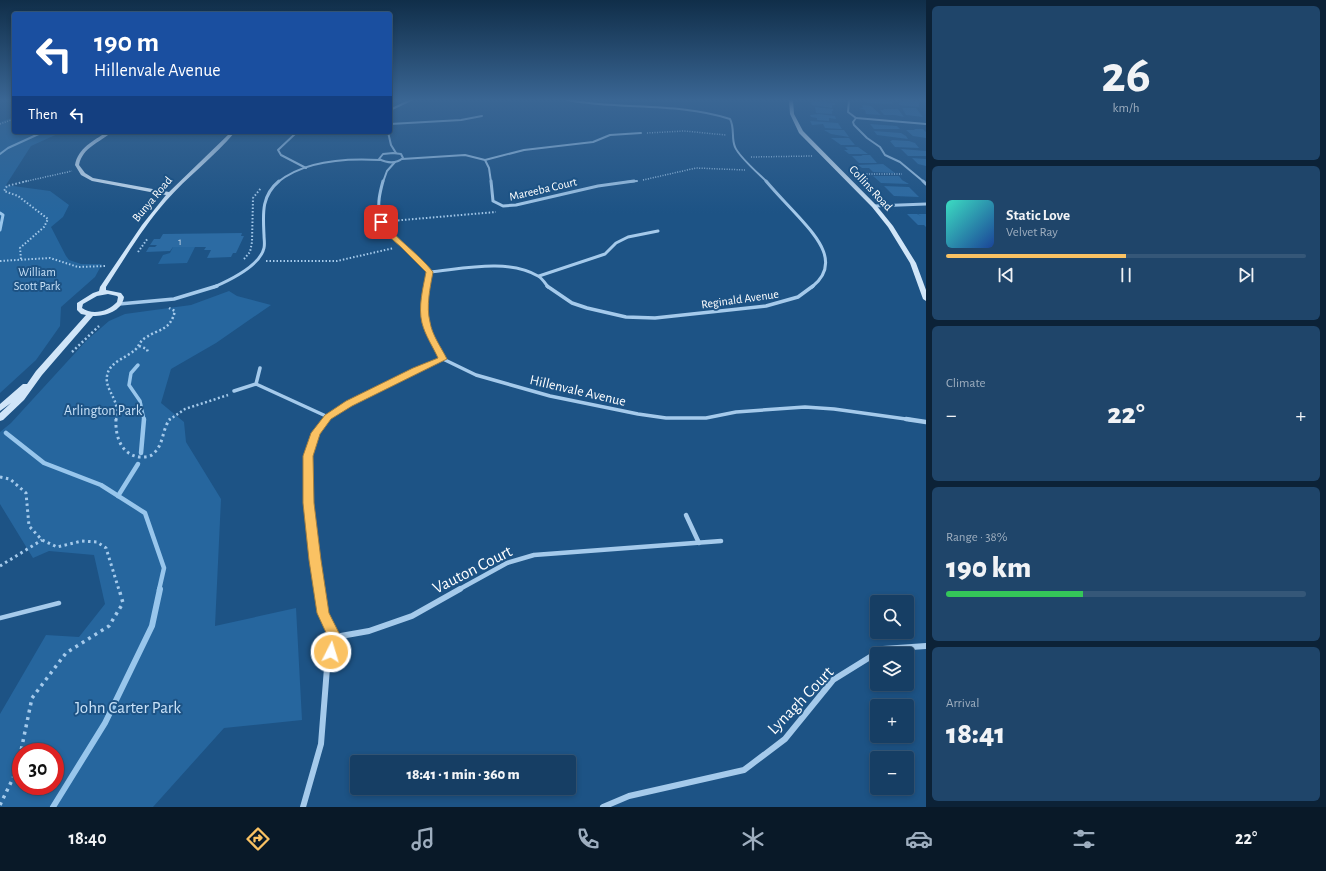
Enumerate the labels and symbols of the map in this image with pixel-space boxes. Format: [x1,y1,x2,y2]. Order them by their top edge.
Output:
street label: Collins Road [847,163,895,213]
street label: Bunya Road [130,174,175,224]
street label: Mareeba Court [508,175,578,203]
pin [364,205,398,239]
house number: 1 [178,237,182,247]
park label: William Scott Park [14,266,61,292]
street label: Reginald Avenue [700,288,780,310]
street label: Hillenvale Avenue [528,373,627,409]
park label: Arlington Park [64,404,143,418]
street label: Vauton Court [430,542,515,597]
position arrow [310,631,352,673]
street label: Lynagh Court [764,663,838,738]
park label: John Carter Park [75,699,181,716]
speed limit sign: 30 [12,743,64,795]

